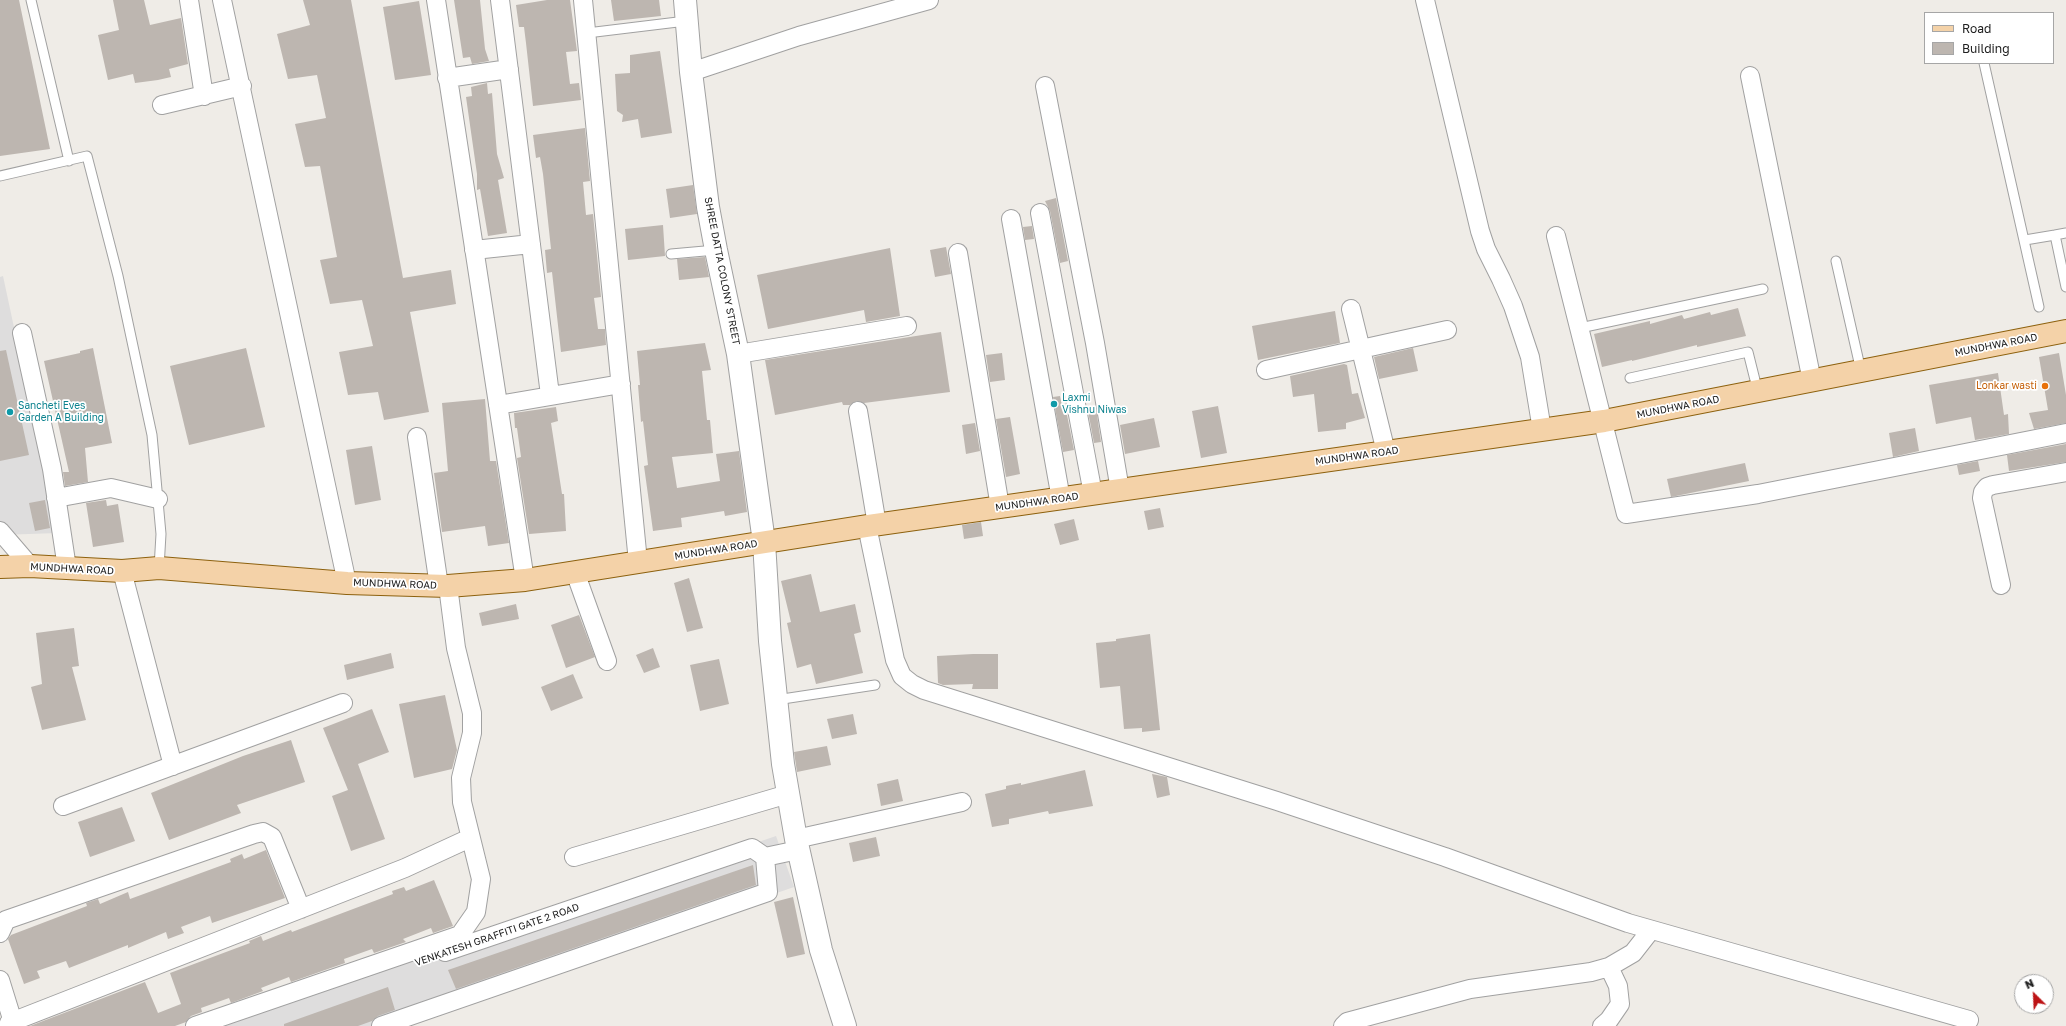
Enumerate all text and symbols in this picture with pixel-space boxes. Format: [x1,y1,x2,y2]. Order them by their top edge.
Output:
legend [1924,12,2054,64]
text: Road [1962,21,1991,36]
text: Building [1962,41,2010,56]
street label: SHREE DATTA COLONY STREET [702,196,742,346]
street label: MUNDHWA ROAD [1954,331,2038,359]
place label: Lonkar wasti [1976,380,2037,392]
marker: Lonkar wasti [2040,381,2050,391]
place label: Laxmi Vishnu Niwas [1062,392,1127,416]
street label: MUNDHWA ROAD [1636,393,1720,421]
marker: Laxmi Vishnu Niwas [1049,399,1059,409]
place label: Sancheti Eves Garden A Building [18,400,104,424]
marker: Sancheti Eves Garden A Building [5,407,15,417]
street label: MUNDHWA ROAD [1315,444,1399,468]
street label: MUNDHWA ROAD [995,490,1079,514]
street label: MUNDHWA ROAD [674,538,758,562]
street label: MUNDHWA ROAD [30,561,114,577]
street label: MUNDHWA ROAD [353,577,437,591]
street label: VENKATESH GRAFFITI GATE 2 ROAD [413,901,581,969]
north arrow [2014,974,2054,1014]
text: N [2023,976,2036,991]

